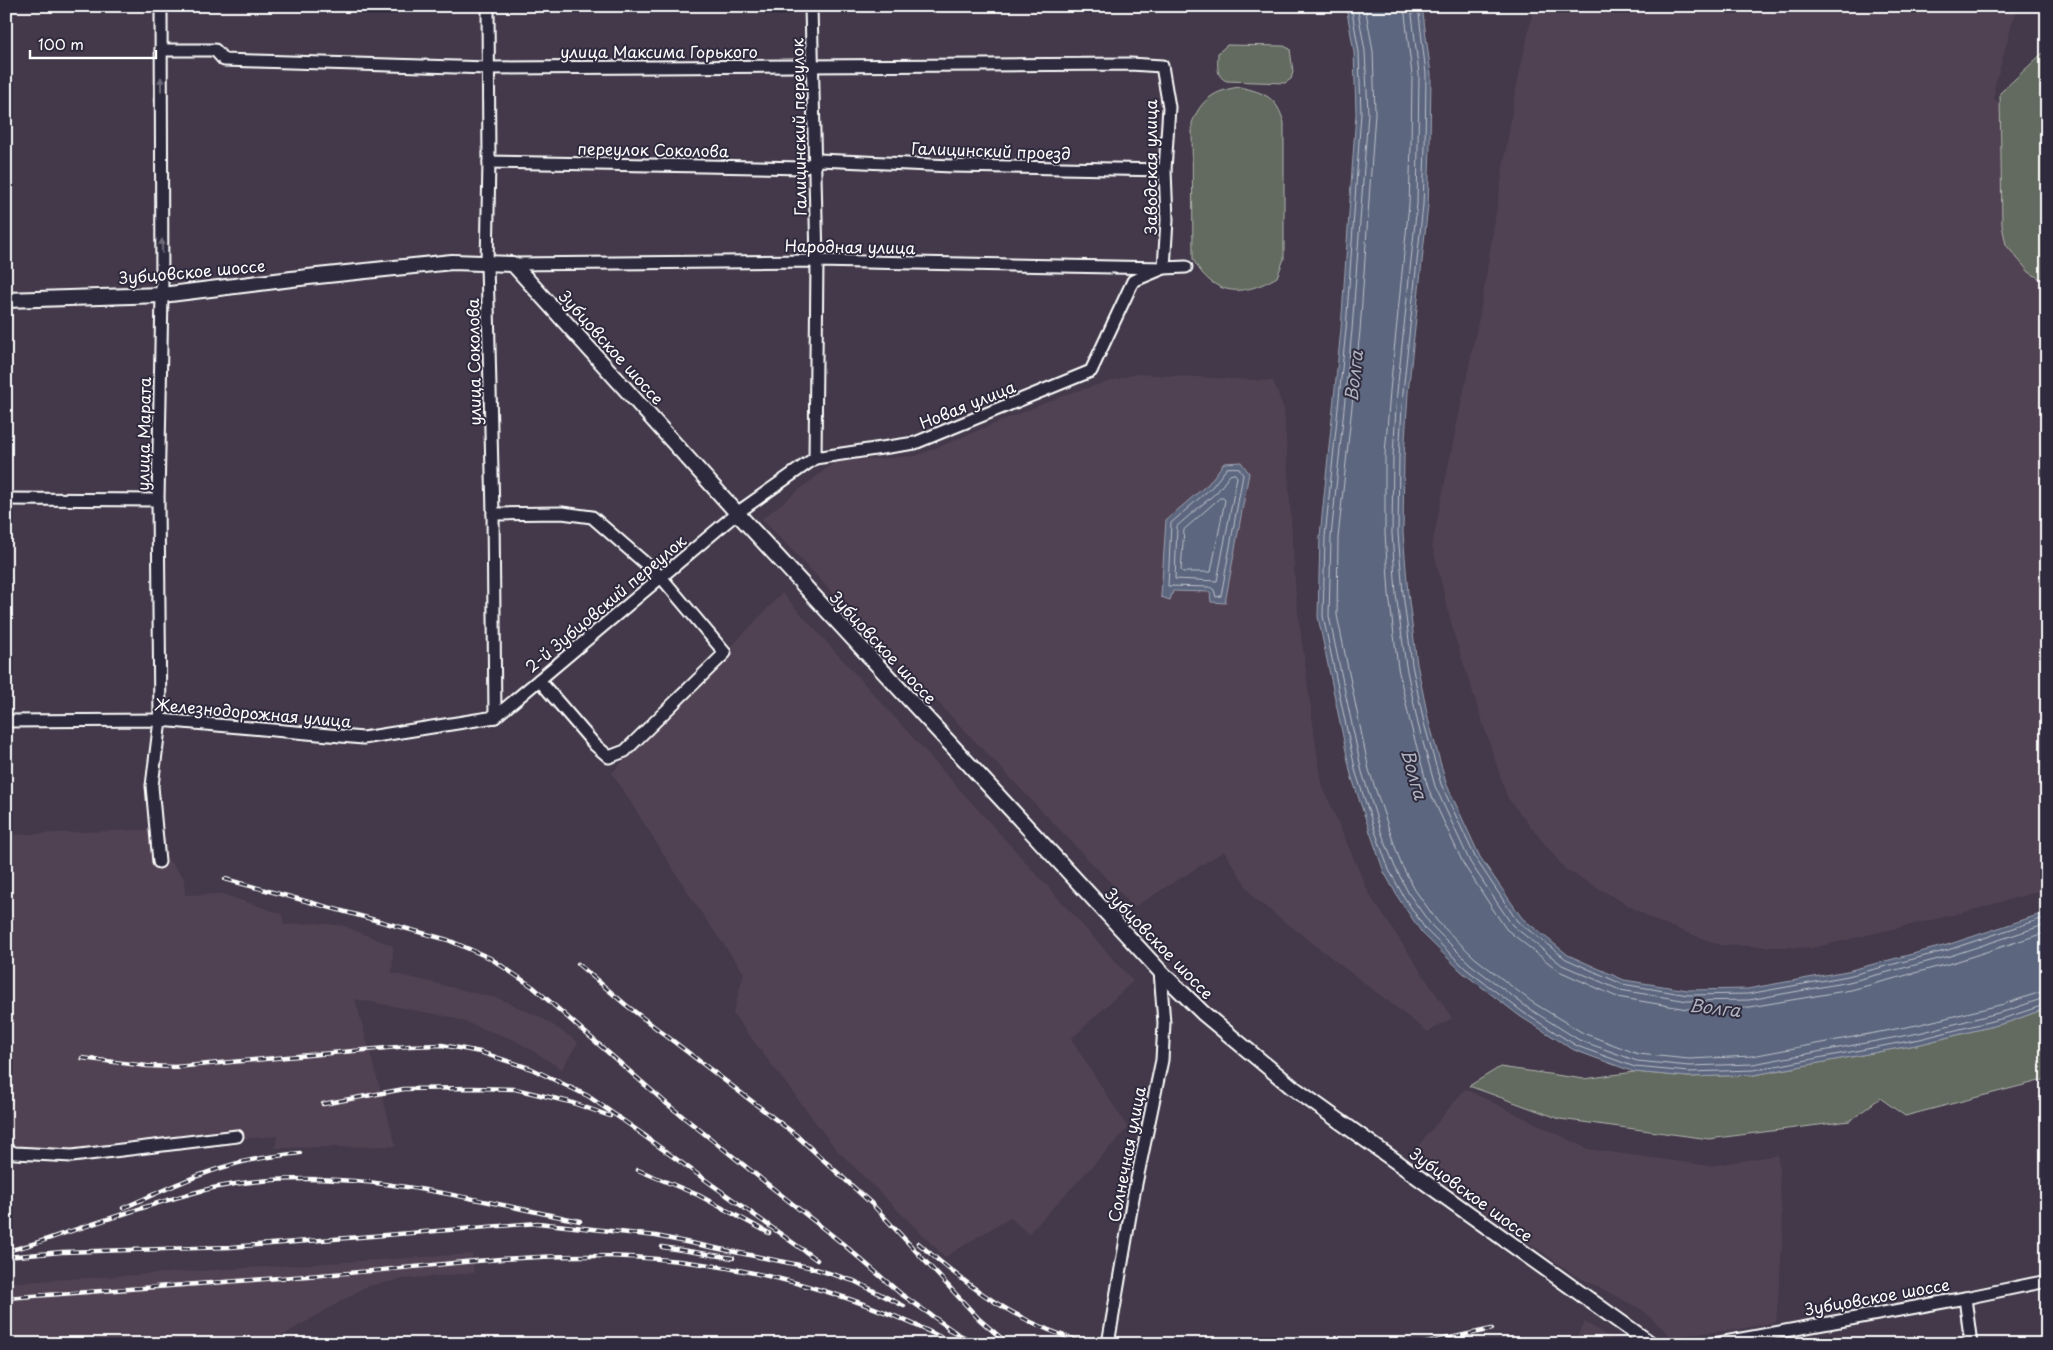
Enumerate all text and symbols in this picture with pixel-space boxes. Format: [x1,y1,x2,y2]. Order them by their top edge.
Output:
scale bar [30,28,156,60]
text: 100 m [38,32,84,55]
street label: Галицинский переулок [784,38,812,216]
street label: улица Максима Горького [560,39,758,63]
one-way arrow [157,75,165,91]
street label: Заводская улица [1138,99,1162,235]
street label: Галицинский проезд [911,135,1071,165]
street label: переулок Соколова [577,136,729,162]
street label: Народная улица [784,233,916,259]
one-way arrow [157,238,165,254]
street label: Зубцовское шоссе [118,253,266,289]
street label: Зубцовское шоссе [554,284,670,410]
street label: улица Соколова [460,298,486,426]
water label: Волга [1337,348,1369,403]
street label: Новая улица [915,374,1019,434]
street label: улица Марата [130,377,156,491]
street label: 2-й Зубцовский переулок [519,528,691,678]
street label: Зубцовское шоссе [825,585,943,709]
street label: Железнодорожная улица [154,691,352,733]
water label: Волга [1395,746,1435,803]
street label: Зубцовское шоссе [1100,882,1220,1004]
water label: Волга [1688,991,1743,1023]
street label: Солнечная улица [1101,1084,1151,1224]
street label: Зубцовское шоссе [1406,1141,1538,1247]
street label: Зубцовское шоссе [1803,1271,1951,1321]

